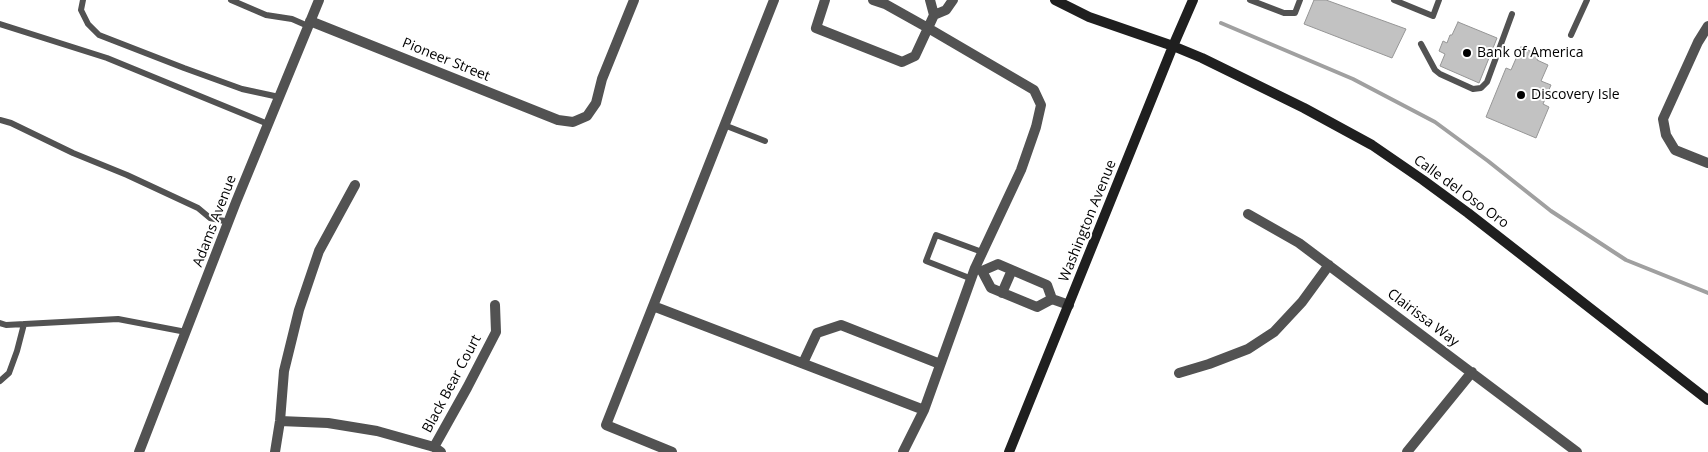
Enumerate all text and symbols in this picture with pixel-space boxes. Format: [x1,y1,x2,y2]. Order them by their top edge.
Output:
street label: Pioneer Street [400,35,492,85]
place label: Bank of America [1477,45,1584,61]
marker: Bank of America [1461,47,1473,59]
place label: Discovery Isle [1531,87,1620,103]
marker: Discovery Isle [1515,89,1527,101]
street label: Calle del Oso Oro [1410,152,1512,232]
street label: Washington Avenue [1056,158,1120,284]
street label: Adams Avenue [190,173,240,269]
street label: Clairissa Way [1384,286,1462,350]
street label: Black Bear Court [419,332,485,436]

